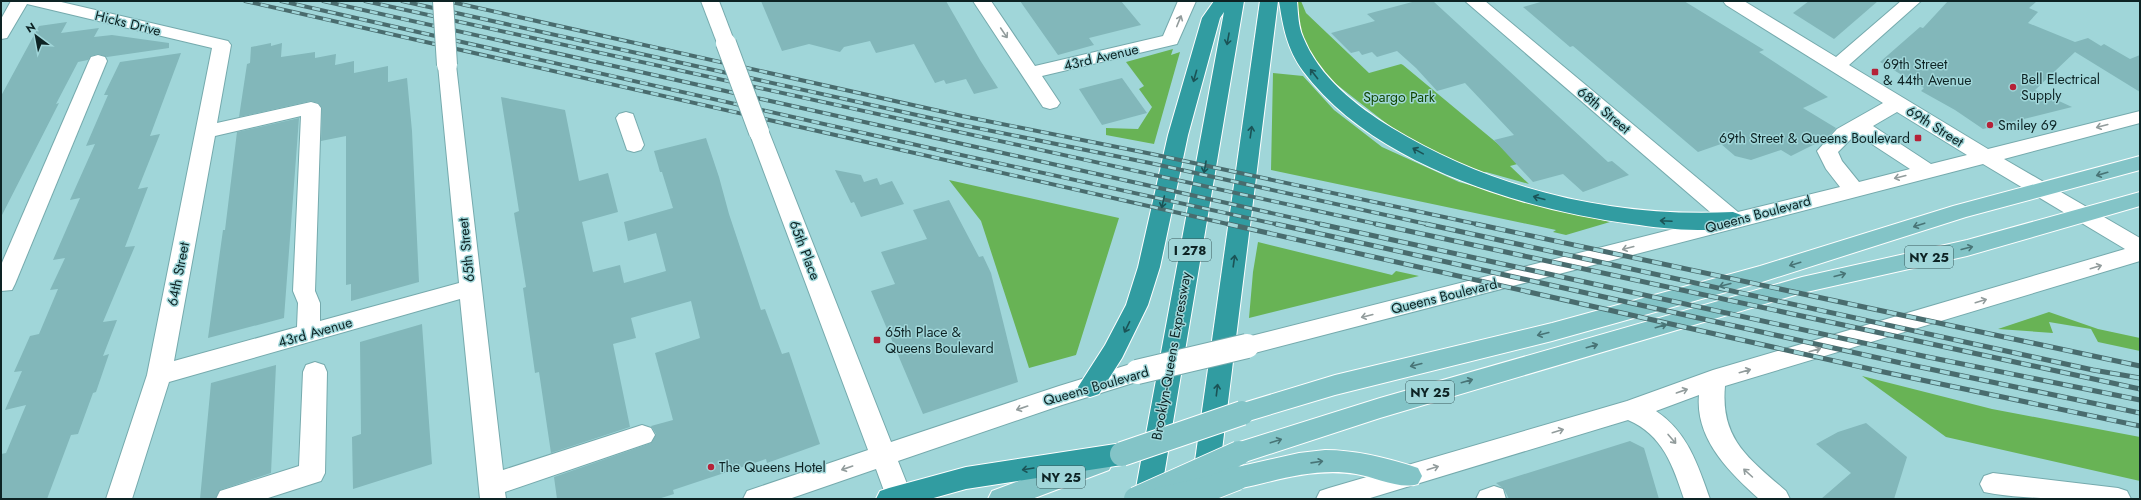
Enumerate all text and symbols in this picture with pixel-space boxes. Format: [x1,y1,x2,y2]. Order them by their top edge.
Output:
street label: Hicks Drive [93,5,163,41]
one-way arrow [1175,15,1183,27]
north arrow [16,16,56,56]
text: N [23,18,39,37]
one-way arrow [1000,28,1008,39]
one-way arrow [1224,32,1232,45]
street label: 43rd Avenue [1062,39,1140,75]
place label: 69th Street & 44th Avenue [1883,54,1972,90]
marker: 69th Street & 44th Avenue [1870,67,1880,77]
one-way arrow [1310,69,1319,79]
place label: Bell Electrical Supply [2021,69,2100,105]
one-way arrow [1191,70,1198,83]
street label: 68th Street [1573,82,1635,139]
marker: Bell Electrical Supply [2008,82,2018,92]
park label: Spargo Park [1363,87,1436,107]
street label: 69th Street [1902,100,1968,152]
place label: Smiley 69 [1998,115,2057,135]
marker: Smiley 69 [1985,120,1995,130]
one-way arrow [2096,123,2109,131]
one-way arrow [1247,126,1255,139]
place label: 69th Street & Queens Boulevard [1719,128,1910,148]
marker: 69th Street & Queens Boulevard [1913,133,1923,143]
one-way arrow [1412,147,1424,155]
one-way arrow [1201,160,1209,173]
one-way arrow [2096,171,2109,178]
one-way arrow [1894,174,1907,181]
street label: Queens Boulevard [1703,190,1813,238]
one-way arrow [1532,194,1545,201]
one-way arrow [1159,196,1166,209]
street label: 65th Street [453,216,479,283]
street label: 65th Place [784,217,826,283]
one-way arrow [1660,217,1673,224]
one-way arrow [1912,222,1925,229]
road number: I 278 [1169,239,1211,261]
street label: 64th Street [162,240,194,308]
one-way arrow [1960,244,1973,251]
one-way arrow [1622,245,1635,252]
road number: NY 25 [1905,246,1953,268]
one-way arrow [1230,255,1237,268]
one-way arrow [1788,261,1801,268]
one-way arrow [2089,263,2102,270]
street label: Brooklyn-Queens Expressway [1146,270,1196,442]
one-way arrow [1833,271,1846,279]
street label: Queens Boulevard [1389,273,1499,319]
one-way arrow [1718,281,1731,289]
one-way arrow [1974,297,1987,304]
street label: 43rd Avenue [276,312,354,352]
one-way arrow [1360,312,1373,320]
one-way arrow [1123,320,1130,332]
place label: 65th Place & Queens Boulevard [885,322,994,358]
one-way arrow [1654,322,1667,329]
one-way arrow [1536,330,1549,338]
marker: 65th Place & Queens Boulevard [872,335,882,345]
one-way arrow [1585,341,1598,349]
one-way arrow [1808,346,1821,353]
street label: Queens Boulevard [1041,361,1151,411]
one-way arrow [1410,362,1423,369]
one-way arrow [1739,367,1752,374]
one-way arrow [1460,377,1473,384]
road number: NY 25 [1406,381,1454,403]
one-way arrow [1213,384,1221,397]
one-way arrow [1675,387,1687,395]
one-way arrow [1016,405,1029,412]
one-way arrow [1551,427,1564,434]
one-way arrow [1667,434,1676,444]
one-way arrow [1270,437,1283,444]
place label: The Queens Hotel [719,457,826,477]
one-way arrow [1310,458,1323,466]
marker: The Queens Hotel [706,462,716,472]
one-way arrow [1427,464,1440,471]
one-way arrow [841,465,854,472]
one-way arrow [1022,465,1035,473]
road number: NY 25 [1037,466,1085,488]
one-way arrow [1743,468,1753,477]

